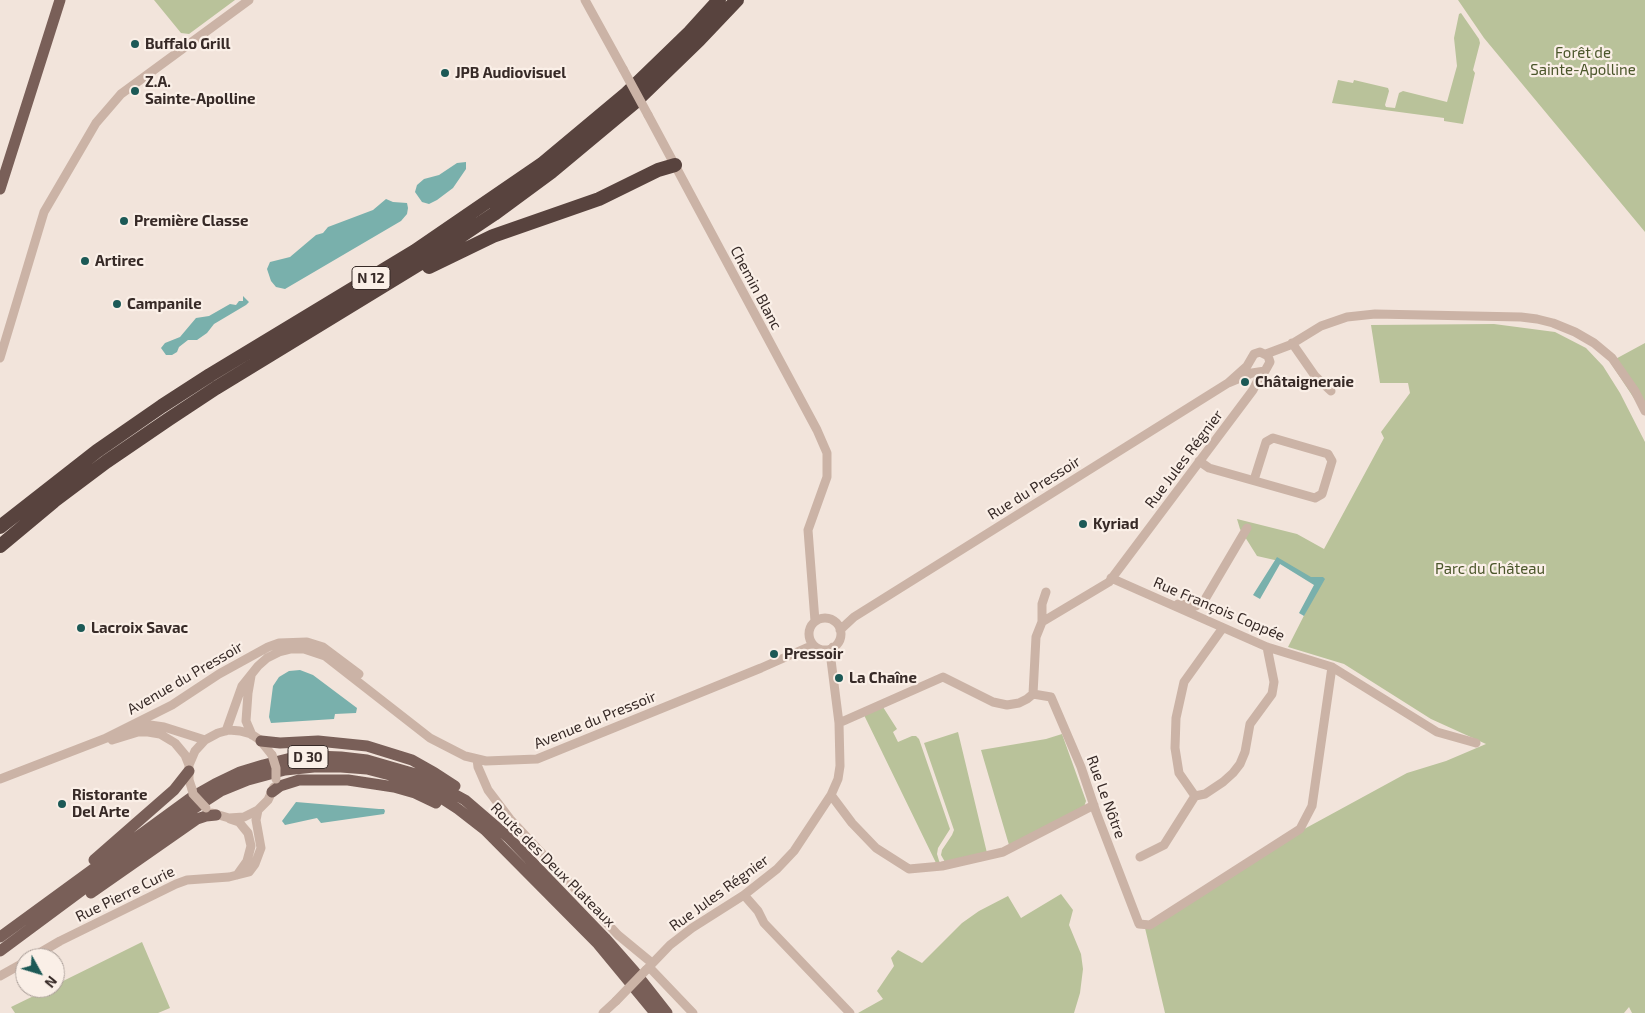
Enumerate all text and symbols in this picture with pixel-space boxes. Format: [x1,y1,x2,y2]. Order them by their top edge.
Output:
place label: Buffalo Grill [145,35,230,53]
marker: Buffalo Grill [129,38,141,50]
park label: Forêt de Sainte-Apolline [1530,44,1636,79]
place label: JPB Audiovisuel [455,64,566,82]
marker: JPB Audiovisuel [439,67,451,79]
place label: Z.A. Sainte-Apolline [145,73,255,108]
marker: Z.A. Sainte-Apolline [129,85,141,97]
place label: Première Classe [134,212,248,230]
marker: Première Classe [118,215,130,227]
street label: Chemin Blanc [726,243,786,333]
place label: Artirec [95,252,144,270]
marker: Artirec [79,255,91,267]
road number: N 12 [352,266,390,290]
place label: Campanile [127,295,202,313]
marker: Campanile [111,298,123,310]
place label: Châtaigneraie [1255,373,1354,391]
marker: Châtaigneraie [1239,376,1251,388]
street label: Rue Jules Régnier [1141,406,1227,512]
street label: Rue du Pressoir [984,452,1084,524]
place label: Kyriad [1093,515,1139,533]
marker: Kyriad [1077,518,1089,530]
park label: Parc du Château [1435,560,1545,578]
street label: Rue François Coppée [1151,573,1287,645]
place label: Lacroix Savac [91,619,188,637]
marker: Lacroix Savac [75,622,87,634]
street label: Avenue du Pressoir [124,638,246,718]
place label: Pressoir [784,645,843,663]
marker: Pressoir [768,648,780,660]
place label: La Chaîne [849,669,917,687]
marker: La Chaîne [833,672,845,684]
street label: Avenue du Pressoir [531,687,659,753]
road number: D 30 [288,746,328,769]
street label: Rue Le Nôtre [1083,753,1129,841]
place label: Ristorante Del Arte [72,786,147,821]
marker: Ristorante Del Arte [56,798,68,810]
street label: Route des Deux Plateaux [487,799,619,931]
street label: Rue Jules Régnier [666,851,772,935]
street label: Rue Pierre Curie [73,862,177,926]
north arrow [15,948,65,998]
text: N [41,973,61,991]

